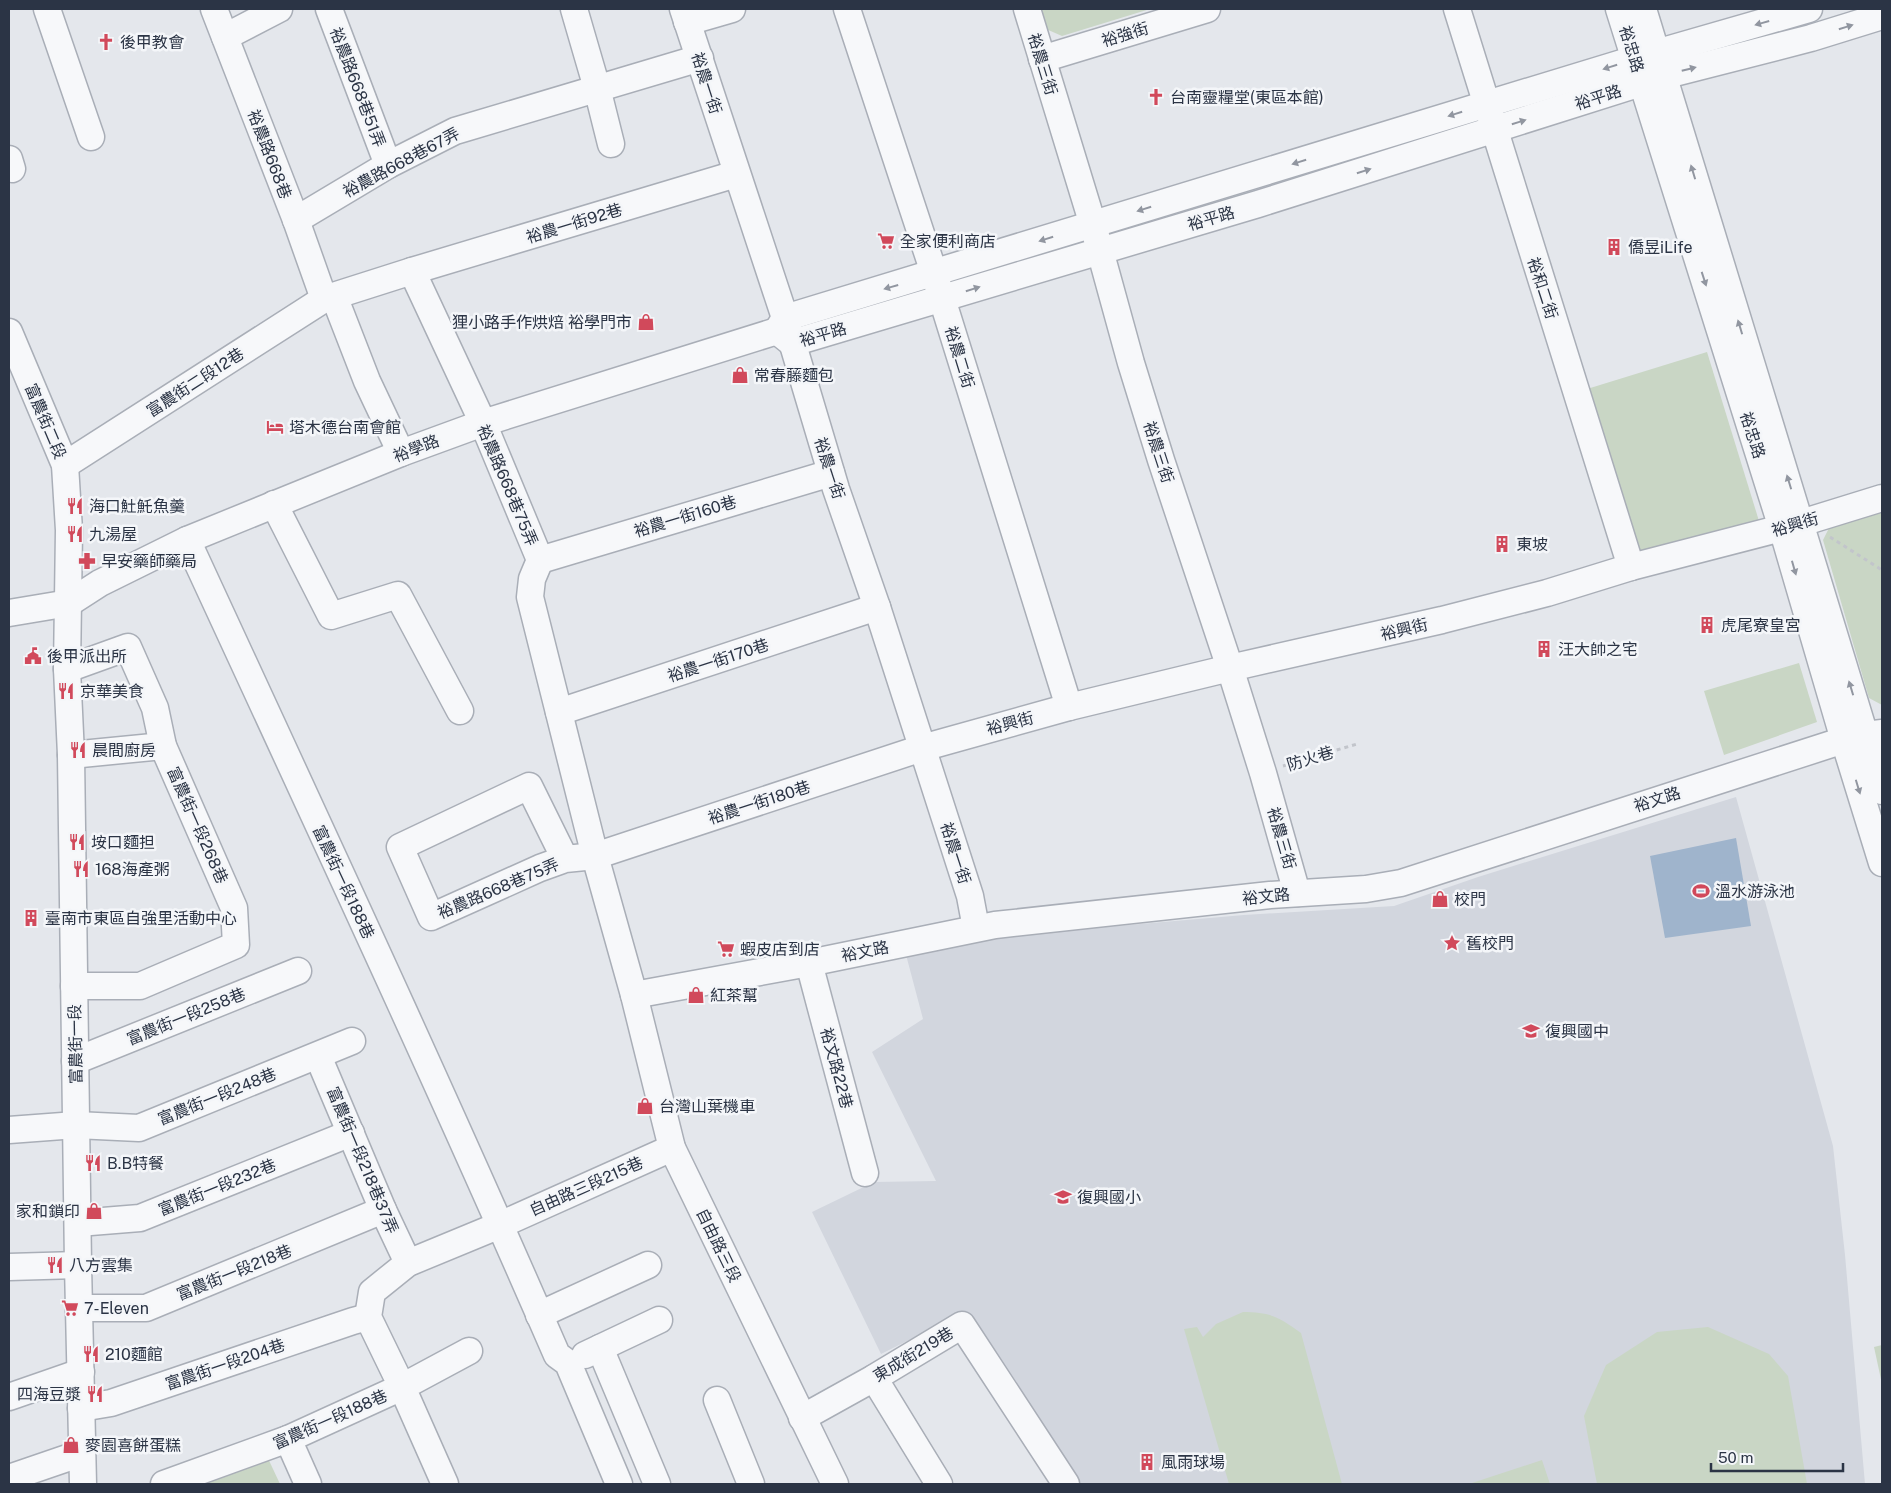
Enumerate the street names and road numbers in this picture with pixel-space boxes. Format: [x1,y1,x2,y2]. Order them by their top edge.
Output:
street label: 裕強街 [1099,18,1151,51]
street label: 裕忠路 [1615,23,1648,75]
street label: 裕農路668巷51弄 [326,25,389,150]
street label: 裕農三街 [1024,31,1061,98]
street label: 裕農一街 [688,50,725,117]
street label: 裕平路 [1572,81,1624,114]
street label: 裕農路668巷 [244,107,295,201]
street label: 裕農路668巷67弄 [340,124,463,201]
street label: 裕農一街92巷 [524,200,625,247]
street label: 裕平路 [1185,203,1237,234]
street label: 裕和二街 [1524,255,1561,322]
street label: 裕平路 [797,319,849,350]
street label: 裕農二街 [941,324,978,391]
street label: 富農街二段12巷 [143,344,247,421]
street label: 富農街二段 [21,381,70,462]
street label: 裕忠路 [1736,409,1769,461]
street label: 裕農三街 [1140,419,1177,486]
street label: 裕農路668巷75弄 [473,422,542,549]
street label: 裕學路 [390,431,442,466]
street label: 裕農一街 [811,435,848,502]
street label: 裕農一街160巷 [632,492,739,541]
street label: 裕興街 [1769,509,1821,540]
street label: 裕興街 [1379,615,1430,644]
street label: 裕農一街170巷 [665,635,771,686]
street label: 裕興街 [984,708,1036,739]
street label: 防火巷 [1284,742,1336,775]
street label: 富農街一段268巷 [163,764,232,887]
street label: 裕農一街180巷 [706,777,813,828]
street label: 裕文路 [1631,783,1683,816]
street label: 裕農三街 [1264,805,1299,872]
street label: 裕農一街 [937,820,974,887]
street label: 富農街一段188巷 [309,822,378,942]
street label: 裕農路668巷75弄 [435,854,562,923]
street label: 裕文路 [1241,885,1291,908]
street label: 裕文路 [840,938,890,965]
street label: 富農街一段258巷 [124,984,248,1049]
street label: 富農街一段 [65,1004,86,1084]
street label: 裕文路22巷 [817,1026,856,1111]
street label: 富農街一段248巷 [155,1064,279,1129]
street label: 富農街一段218巷37弄 [323,1084,402,1237]
street label: 自由路三段215巷 [526,1153,646,1220]
street label: 富農街一段232巷 [156,1155,279,1220]
street label: 自由路三段 [692,1205,745,1285]
street label: 富農街一段218巷 [174,1241,294,1304]
street label: 東成街219巷 [870,1323,957,1386]
street label: 富農街一段204巷 [163,1335,288,1394]
street label: 富農街一段188巷 [270,1386,390,1453]

